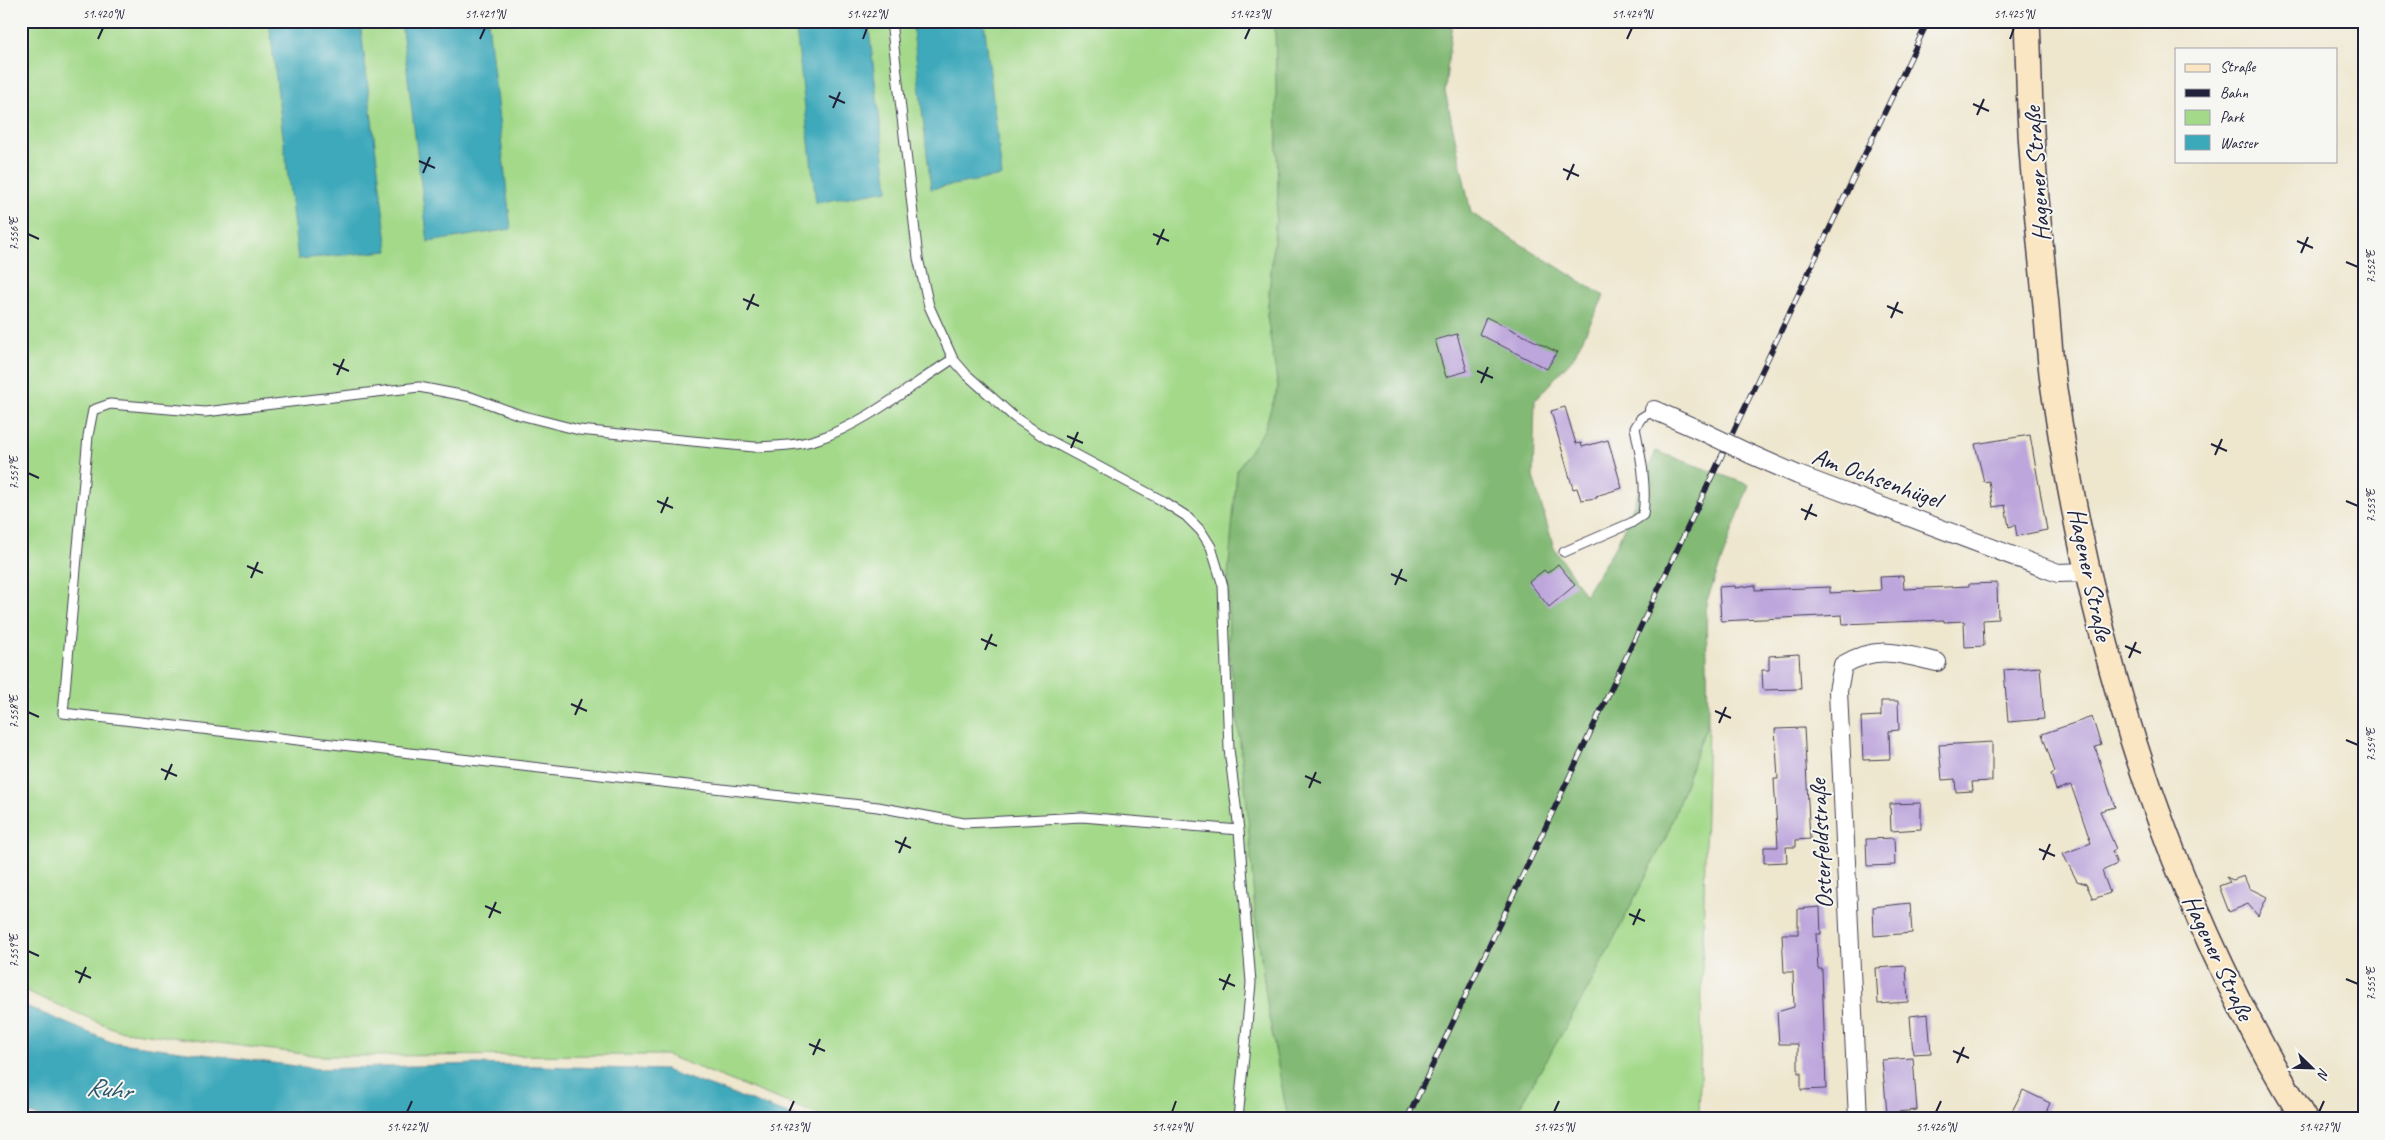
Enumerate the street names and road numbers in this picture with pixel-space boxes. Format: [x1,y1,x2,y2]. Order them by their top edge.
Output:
street label: Hagener Straße [2016,103,2058,243]
street label: Am Ochsenhügel [1808,440,1950,518]
street label: Hagener Straße [2060,505,2120,646]
street label: Osterfeldstraße [1802,776,1840,910]
street label: Hagener Straße [2175,889,2262,1027]

